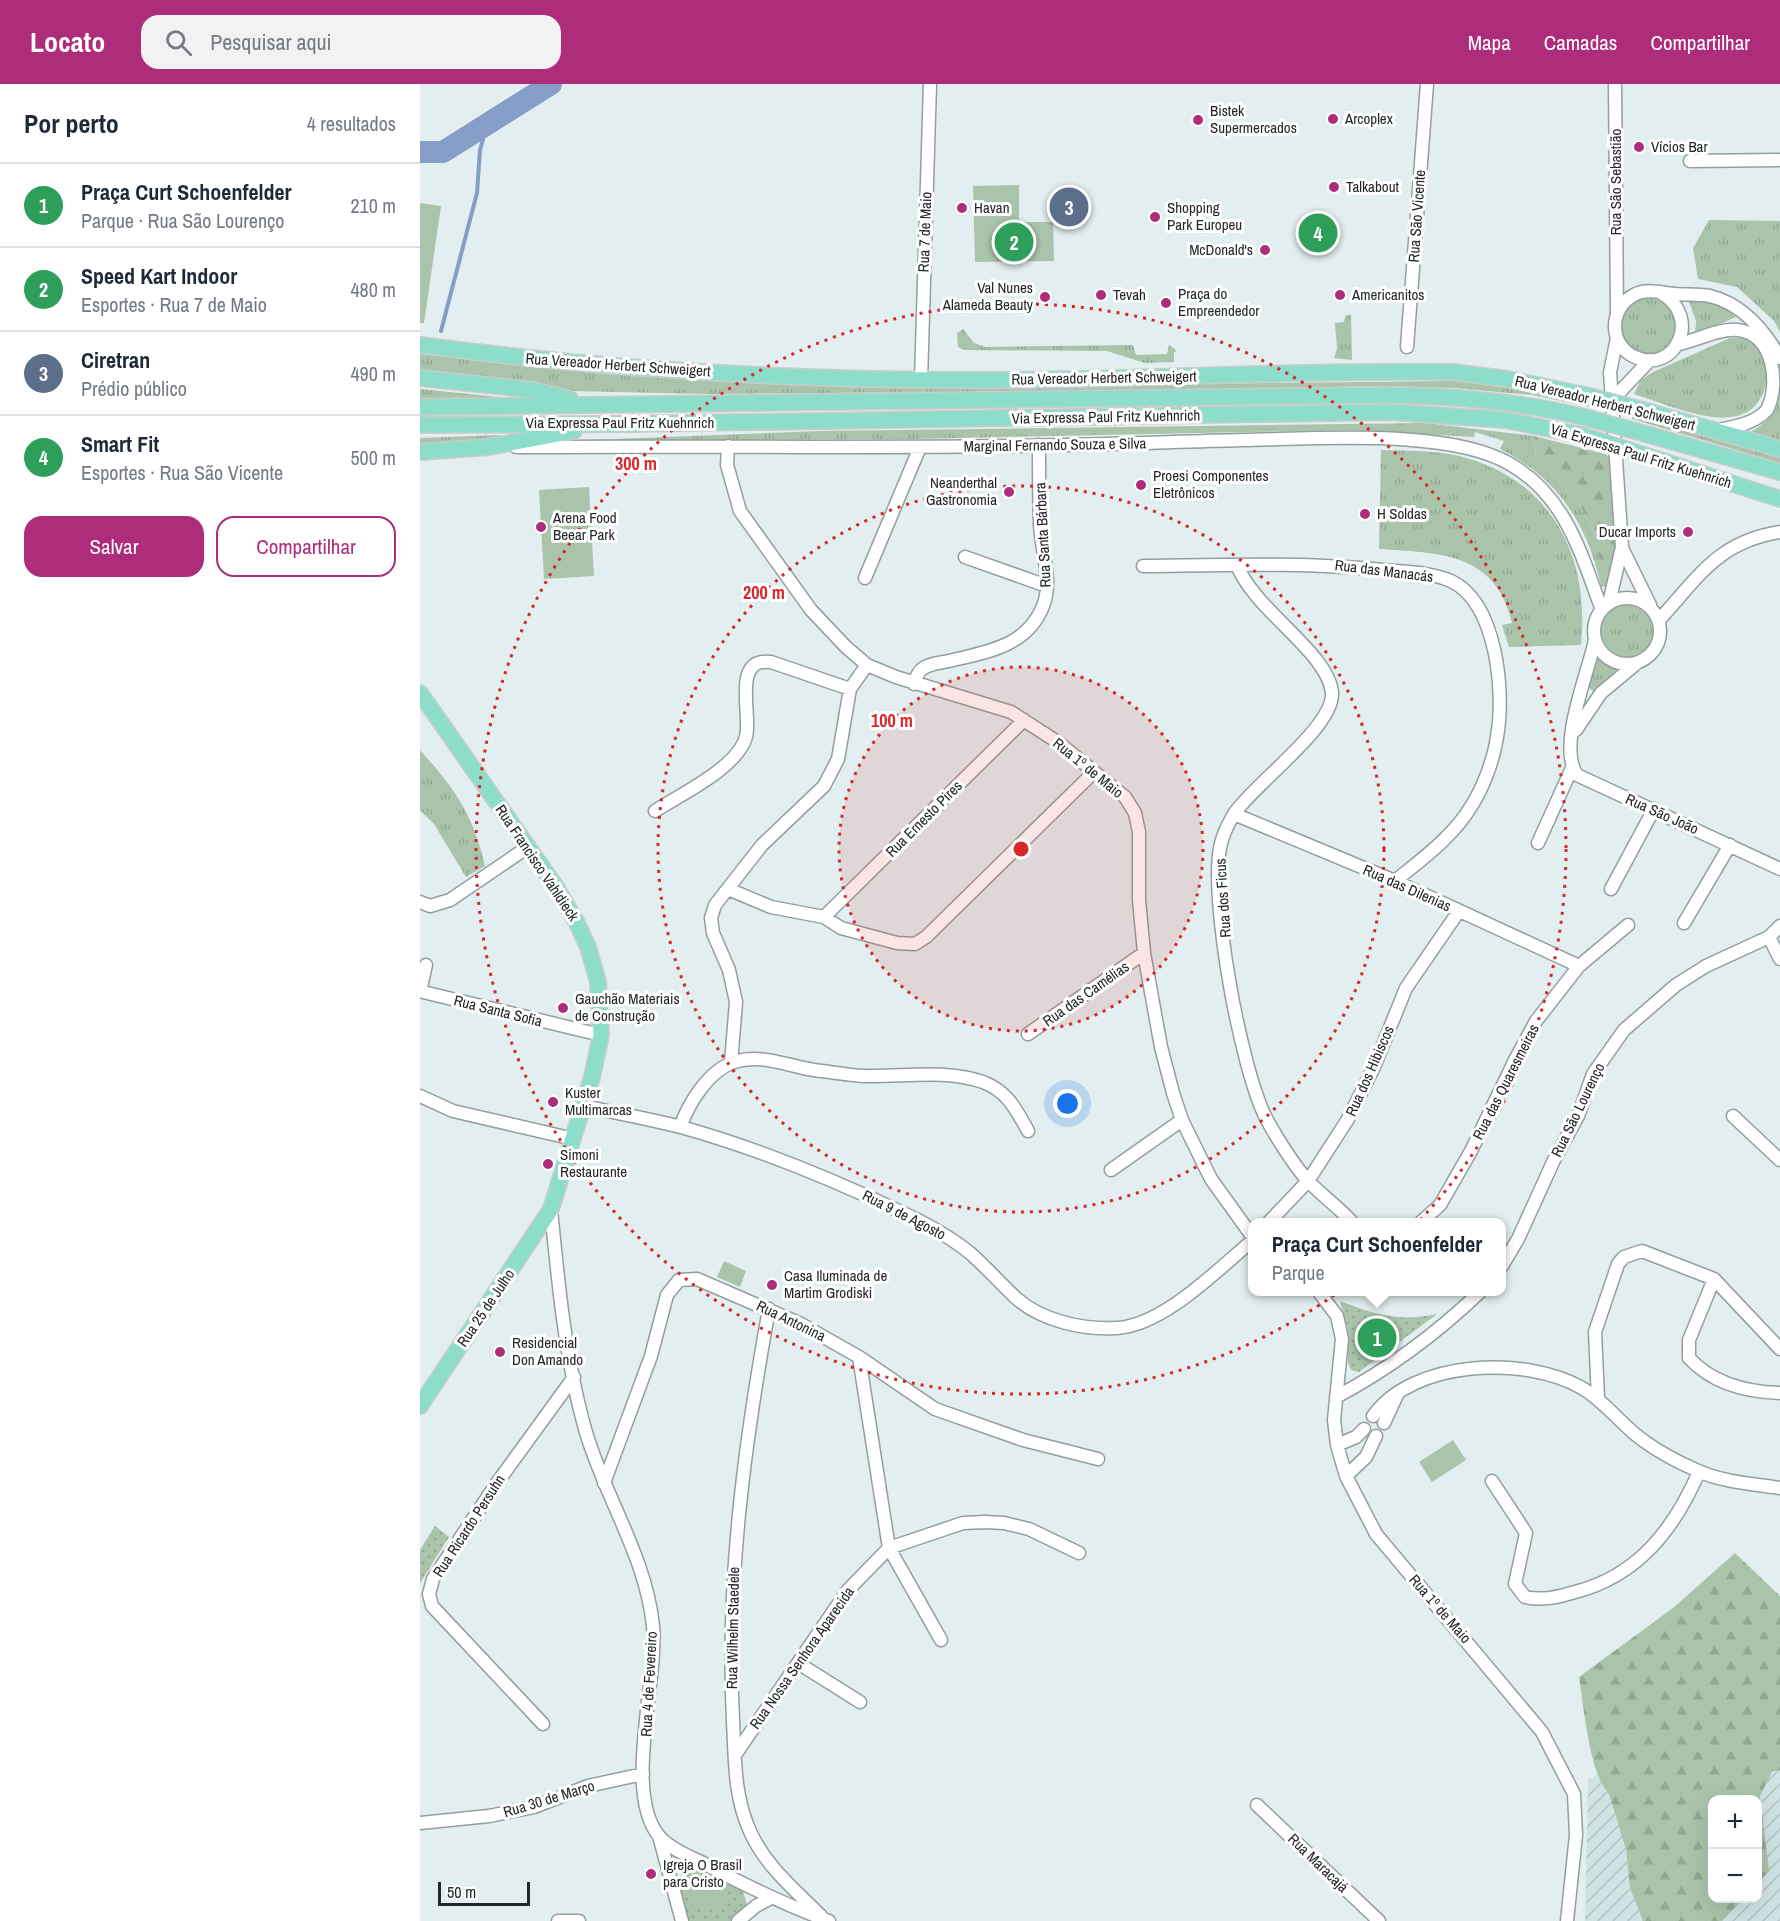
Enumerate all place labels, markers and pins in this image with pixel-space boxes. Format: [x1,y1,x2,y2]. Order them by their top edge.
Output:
place label: Bistek Supermercados [1210,100,1297,138]
place label: Arcoplex [1344,108,1394,129]
marker: Arcoplex [1326,112,1340,126]
marker: Bistek Supermercados [1191,113,1205,127]
place label: Vícios Bar [1651,136,1708,157]
marker: Vícios Bar [1632,140,1646,154]
place label: Talkabout [1346,176,1399,197]
marker: Talkabout [1327,180,1341,194]
pin: 3 [1050,184,1088,230]
place label: Havan [974,197,1010,218]
place label: Shopping Park Europeu [1167,197,1242,235]
marker: Havan [955,201,969,215]
marker: Shopping Park Europeu [1148,210,1162,224]
pin: 4 [1298,210,1338,256]
pin: 2 [994,220,1034,264]
place label: McDonald's [1189,239,1253,260]
marker: McDonald's [1258,243,1272,257]
place label: Val Nunes Alameda Beauty [942,277,1034,315]
place label: Praça do Empreendedor [1178,283,1259,321]
place label: Tevah [1113,284,1146,305]
place label: Americanitos [1351,284,1424,305]
marker: Tevah [1094,288,1108,302]
marker: Americanitos [1333,288,1347,302]
marker: Val Nunes Alameda Beauty [1038,290,1052,304]
marker: Praça do Empreendedor [1159,296,1173,310]
place label: Proesi Componentes Eletrônicos [1153,465,1269,503]
place label: Neanderthal Gastronomia [926,472,997,510]
marker: Proesi Componentes Eletrônicos [1134,478,1148,492]
marker: Neanderthal Gastronomia [1002,485,1016,499]
place label: H Soldas [1377,503,1427,524]
place label: Arena Food Beear Park [552,507,617,545]
marker: H Soldas [1358,507,1372,521]
marker: Arena Food Beear Park [534,520,548,534]
place label: Ducar Imports [1599,521,1676,542]
marker: Ducar Imports [1681,525,1695,539]
centre of rings [1011,839,1031,859]
place label: Gauchão Materiais de Construção [575,988,680,1026]
marker: Gauchão Materiais de Construção [556,1001,570,1015]
place label: Kuster Multimarcas [565,1082,632,1120]
marker: Kuster Multimarcas [546,1095,560,1109]
place label: Simoni Restaurante [560,1144,627,1182]
marker: Simoni Restaurante [541,1157,555,1171]
place label: Casa Iluminada de Martim Grodiski [784,1265,887,1303]
marker: Casa Iluminada de Martim Grodiski [765,1278,779,1292]
pin: 1 [1358,1316,1396,1360]
place label: Residencial Don Amando [512,1332,583,1370]
marker: Residencial Don Amando [493,1345,507,1359]
place label: Igreja O Brasil para Cristo [663,1854,742,1892]
marker: Igreja O Brasil para Cristo [644,1867,658,1881]

